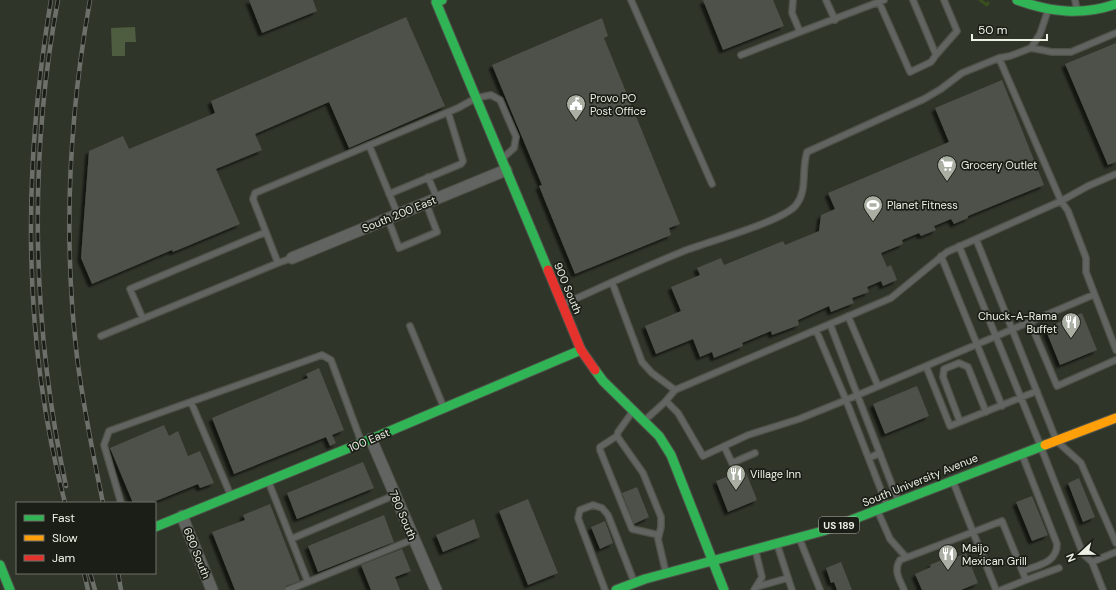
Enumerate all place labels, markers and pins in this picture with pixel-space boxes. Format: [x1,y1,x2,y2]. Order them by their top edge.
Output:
place label: Provo PO Post Office [590,91,646,118]
public building icon: Provo PO Post Office [565,93,587,121]
supermarket icon: Grocery Outlet [936,154,958,182]
place label: Grocery Outlet [961,158,1037,172]
sports icon: Planet Fitness [862,194,884,222]
place label: Planet Fitness [887,198,958,212]
place label: Chuck-A-Rama Buffet [978,309,1057,336]
restaurant icon: Chuck-A-Rama Buffet [1060,311,1082,339]
restaurant icon: Village Inn [725,463,747,491]
place label: Village Inn [750,467,801,481]
place label: Maijo Mexican Grill [962,541,1027,568]
restaurant icon: Maijo Mexican Grill [937,543,959,571]

